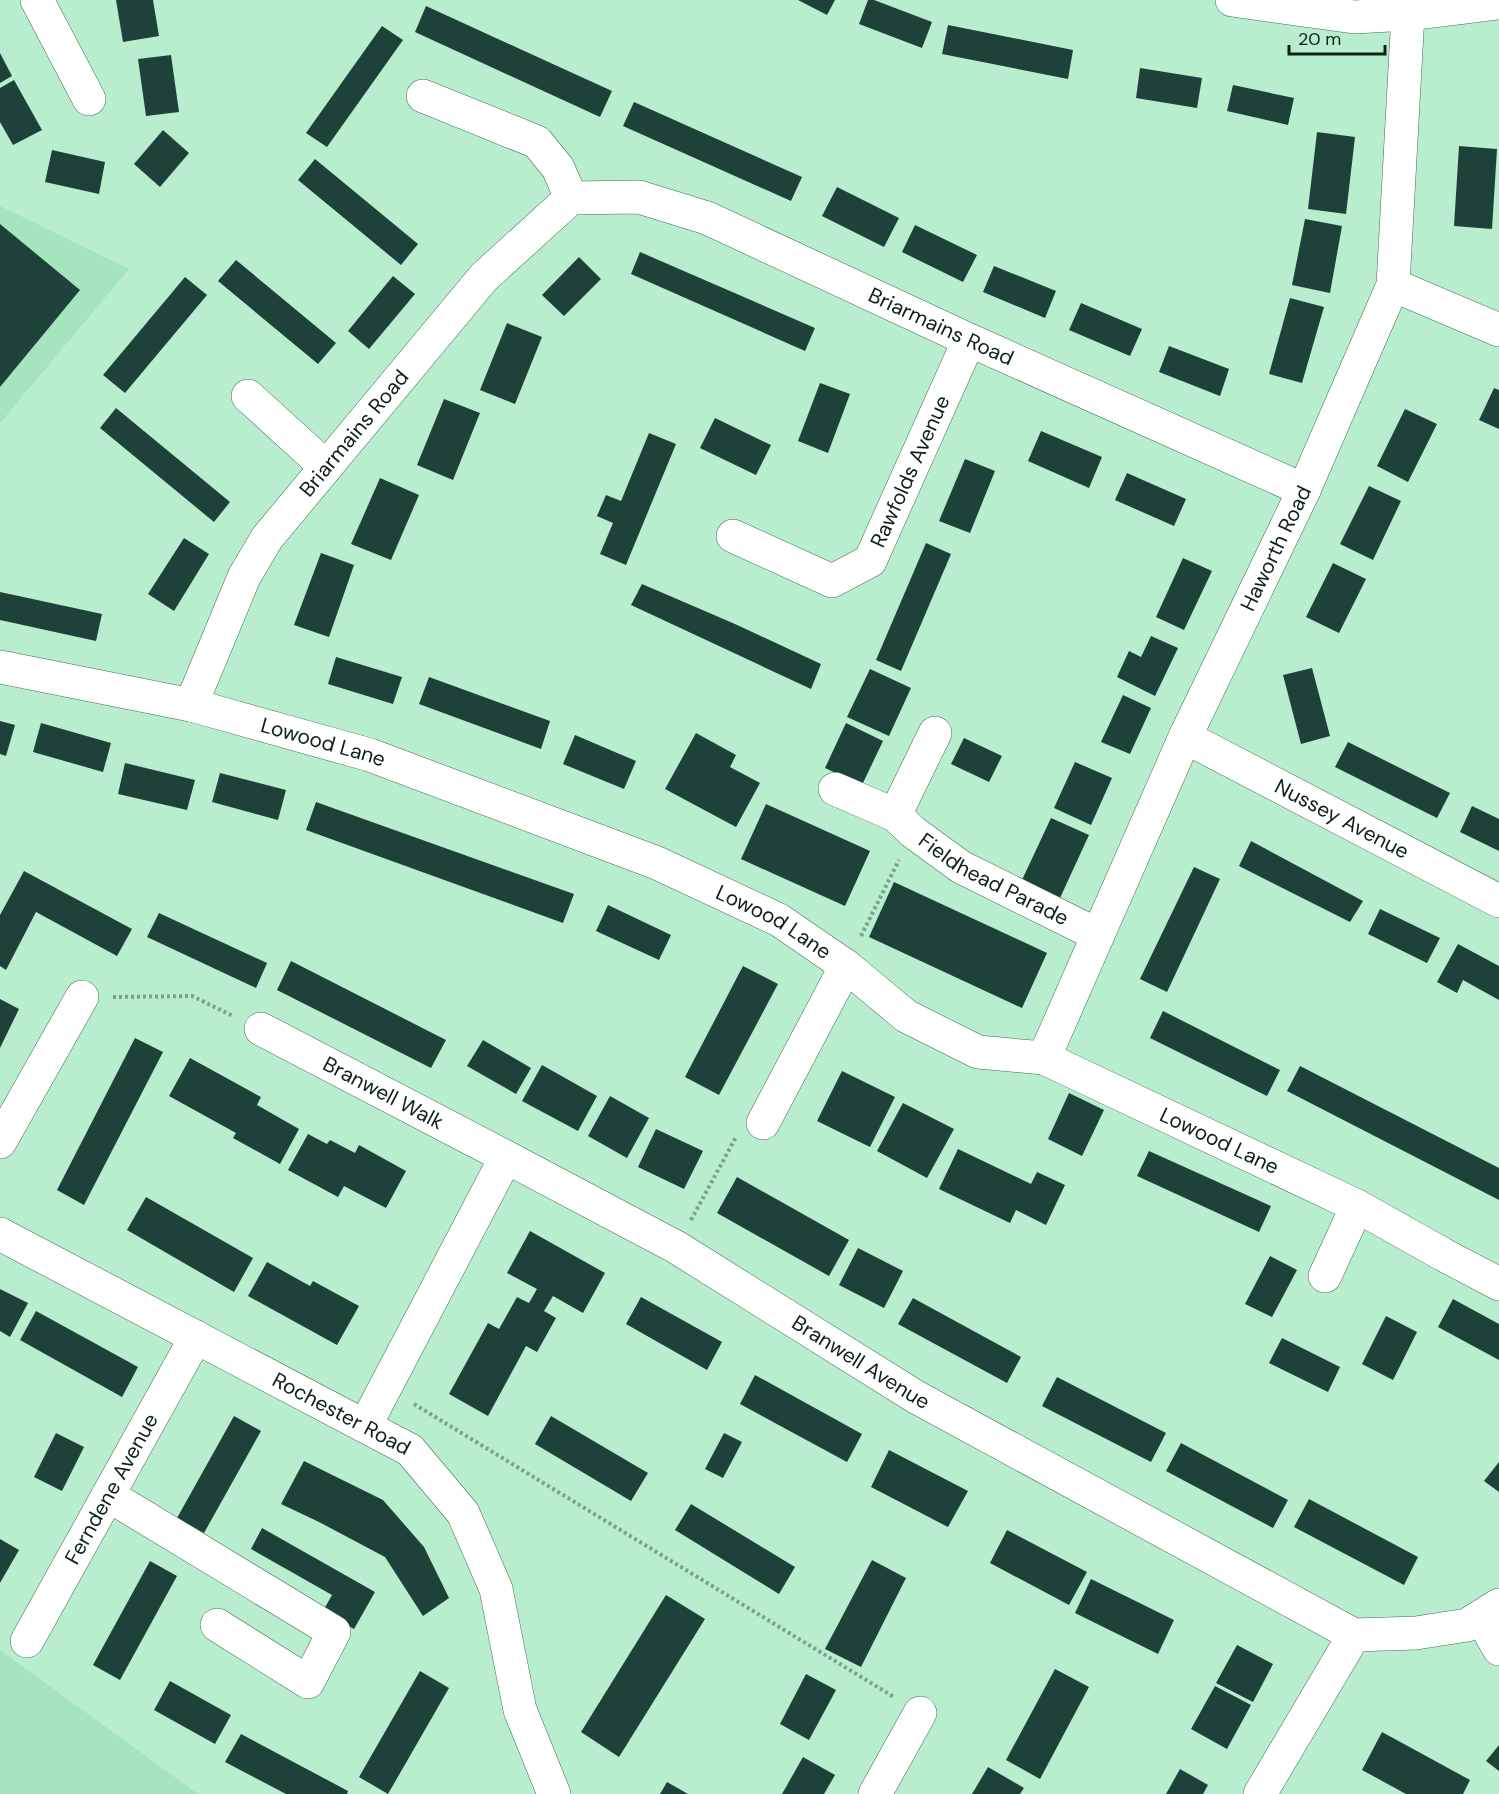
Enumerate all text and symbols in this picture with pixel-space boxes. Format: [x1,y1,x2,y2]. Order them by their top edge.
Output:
scale bar [1289,18,1385,56]
text: 20 m [1298,27,1341,51]
street label: Briarmains Road [864,281,1018,372]
street label: Briarmains Road [293,364,415,503]
street label: Rawfolds Avenue [864,391,957,552]
street label: Haworth Road [1234,481,1318,616]
street label: Lowood Lane [258,711,390,774]
street label: Nussey Avenue [1270,772,1414,866]
street label: Fieldhead Parade [913,827,1073,932]
street label: Lowood Lane [711,878,837,966]
street label: Branwell Walk [318,1050,449,1136]
street label: Lowood Lane [1155,1101,1283,1181]
street label: Branwell Avenue [786,1309,935,1416]
street label: Rochester Road [267,1366,416,1462]
street label: Ferndene Avenue [58,1408,165,1569]

